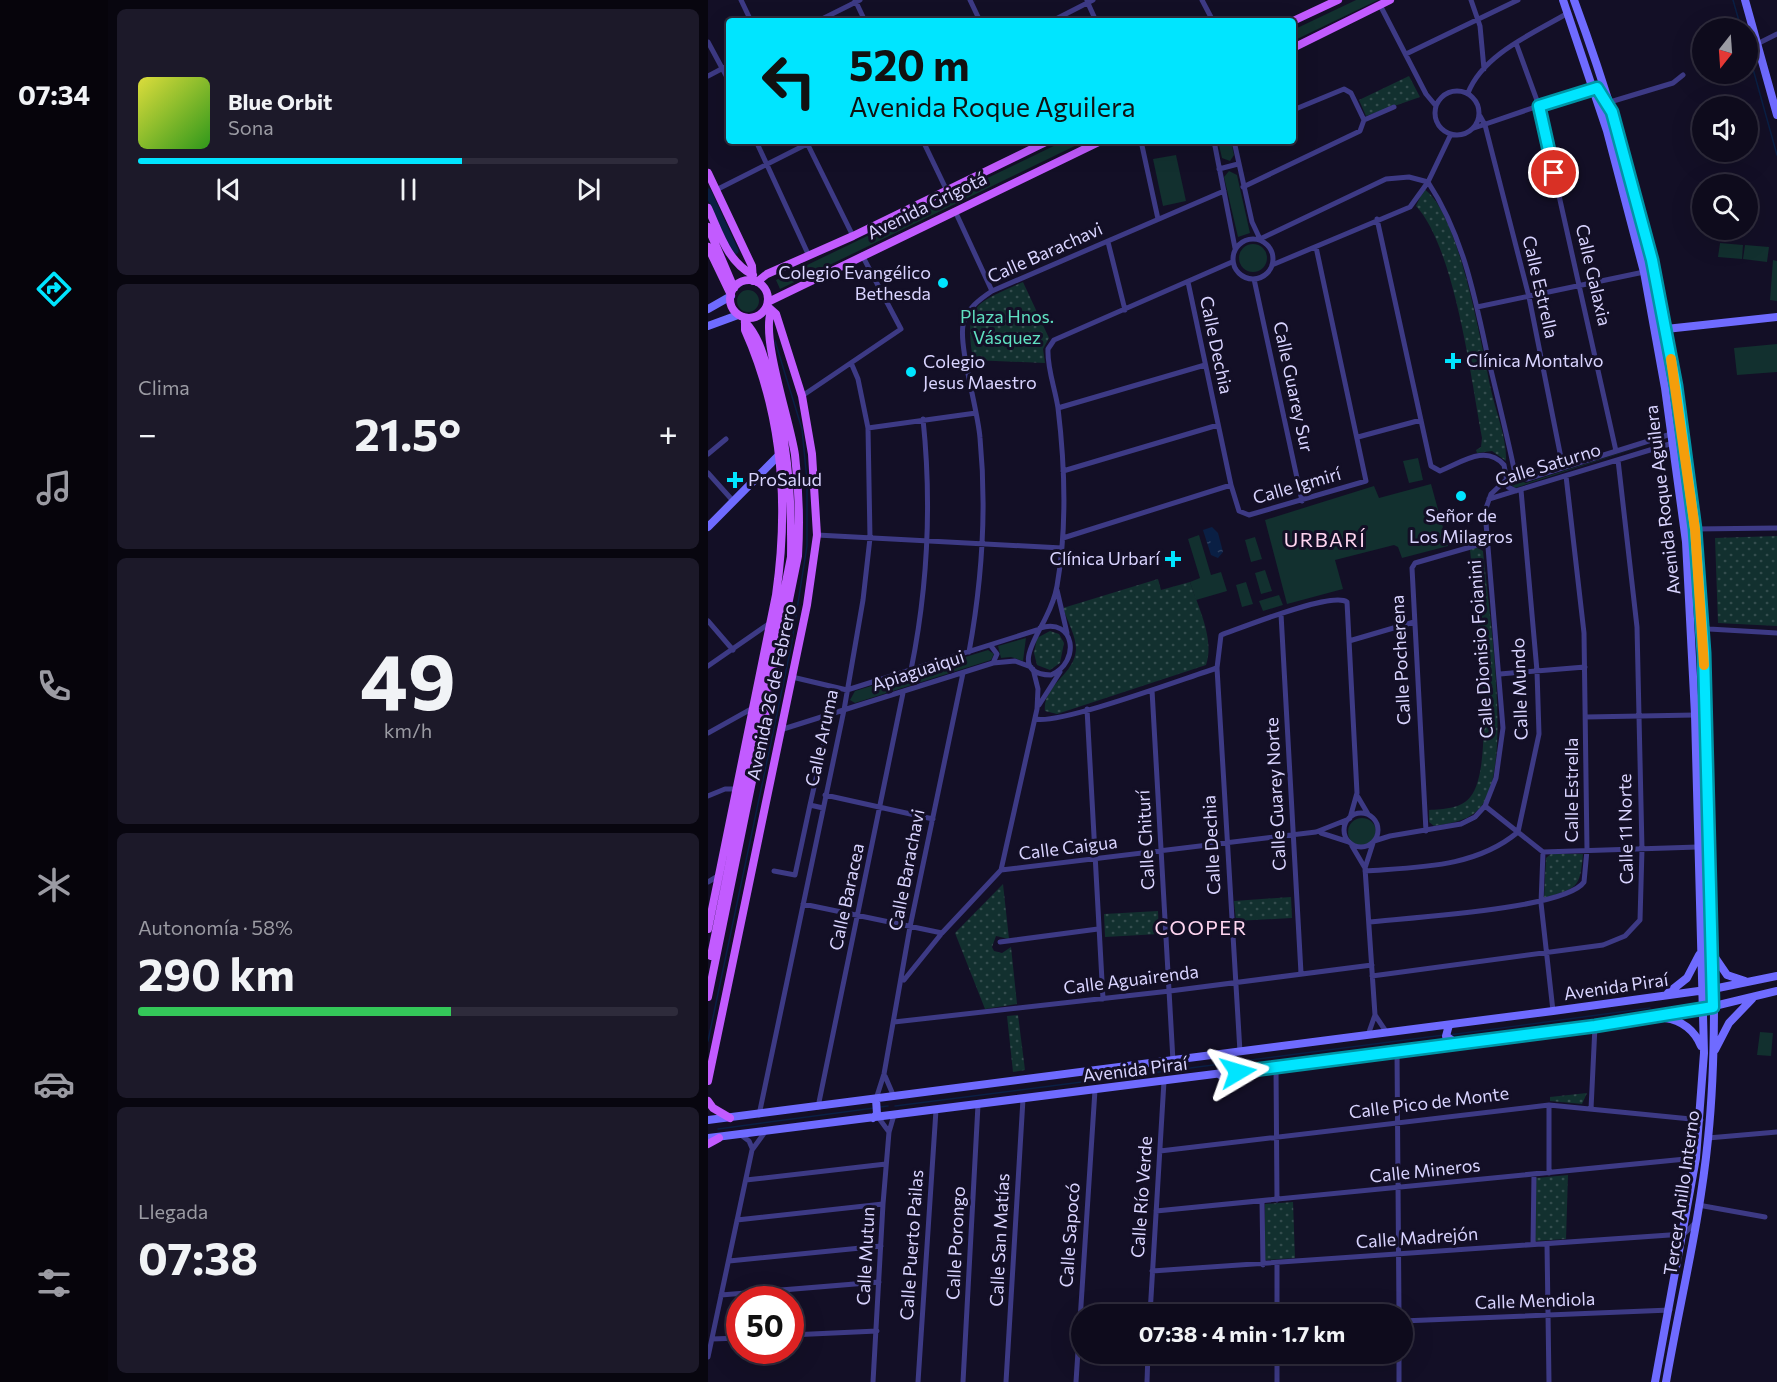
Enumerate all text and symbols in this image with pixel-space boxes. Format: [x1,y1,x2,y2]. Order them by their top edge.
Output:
north arrow [1692,18,1758,84]
map controls [1692,18,1758,240]
text: 520 m [849,38,970,90]
icon: left [750,42,828,120]
text: 07:34 [18,78,90,111]
text: Blue Orbit [228,88,332,115]
text: Avenida Roque Aguilera [849,90,1136,123]
button: sound [1692,96,1758,162]
text: Sona [228,115,274,139]
pin [1528,147,1579,198]
icon: arrive [1537,156,1570,189]
street label: Avenida Grigotá [863,167,990,244]
icon: previous [212,173,245,206]
icon: pause [392,173,425,206]
icon: next [572,173,605,206]
button: search [1692,174,1758,240]
street label: Calle Barachavi [984,217,1106,287]
street label: Calle Galaxia [1572,222,1616,328]
street label: Calle Estrella [1518,233,1563,340]
place label: Colegio Evangélico Bethesda [778,261,931,304]
icon: directions [33,268,75,310]
marker: Colegio Evangélico Bethesda [936,276,950,290]
street label: Calle Dechia [1196,294,1238,396]
park label: Plaza Hnos. Vásquez [960,305,1054,348]
street label: Calle Guarey Sur [1269,319,1319,454]
place label: Clínica Montalvo [1466,349,1604,371]
place label: Colegio Jesus Maestro [923,350,1037,393]
marker: Clínica Montalvo [1444,352,1462,370]
marker: Colegio Jesus Maestro [904,365,918,379]
text: Clima [138,375,190,399]
street label: Avenida Roque Aguilera [1639,404,1685,596]
text: 21.5° [354,405,461,460]
text: − [138,412,157,453]
text: + [659,412,678,453]
street label: Calle Saturno [1492,438,1603,491]
street label: Calle Igmirí [1250,462,1345,508]
icon: music [33,467,75,509]
place label: ProSalud [748,468,822,490]
marker: ProSalud [726,471,744,489]
marker: Señor de Los Milagros [1454,489,1468,503]
place label: Señor de Los Milagros [1409,504,1513,547]
district label: URBARÍ [1284,527,1366,551]
place label: Clínica Urbarí [1050,547,1161,569]
marker: Clínica Urbarí [1164,550,1182,568]
street label: Calle Dionisio Foianini [1463,559,1497,739]
street label: Calle Pocherena [1386,594,1414,726]
street label: Avenida 26 de Febrero [742,601,801,782]
text: 49 [360,631,456,726]
street label: Calle Mundo [1506,637,1532,741]
street label: Apiaguaiqui [869,645,967,695]
icon: phone [33,665,75,707]
street label: Calle Aruma [800,687,842,788]
street label: Calle Guarey Norte [1260,717,1290,871]
text: km/h [384,718,432,742]
street label: Calle Estrella [1560,738,1582,842]
street label: Calle 11 Norte [1613,773,1637,885]
street label: Calle Chiturí [1131,788,1159,891]
street label: Calle Dechia [1197,795,1225,895]
street label: Calle Barachavi [883,807,929,933]
street label: Calle Caigua [1017,830,1119,864]
street label: Calle Baracea [824,841,868,952]
icon: climate [33,864,75,906]
text: Autonomía · 58% [138,915,293,939]
district label: COOPER [1154,915,1248,939]
text: 290 km [138,945,295,1000]
street label: Calle Aguairenda [1062,960,1200,998]
street label: Avenida Piraí [1562,968,1671,1004]
position arrow [1206,1040,1270,1104]
street label: Avenida Piraí [1081,1052,1190,1086]
icon: car [33,1063,75,1105]
street label: Calle Pico de Monte [1348,1081,1510,1123]
street label: Tercer Anillo Interno [1659,1109,1703,1277]
street label: Calle Río Verde [1126,1135,1156,1259]
street label: Calle Mineros [1368,1153,1481,1187]
street label: Calle Puerto Pailas [895,1169,927,1321]
street label: Calle San Matías [985,1173,1013,1307]
street label: Calle Sapocó [1054,1182,1084,1288]
street label: Calle Porongo [941,1186,969,1300]
text: Llegada [138,1199,208,1223]
street label: Calle Mutun [851,1206,879,1306]
street label: Calle Madrejón [1355,1222,1479,1252]
text: 07:38 [138,1229,258,1284]
icon: filters [33,1262,75,1304]
speed limit sign: 50 [726,1286,804,1364]
street label: Calle Mendiola [1474,1287,1596,1313]
text: 07:38 · 4 min · 1.7 km [1139,1320,1345,1347]

